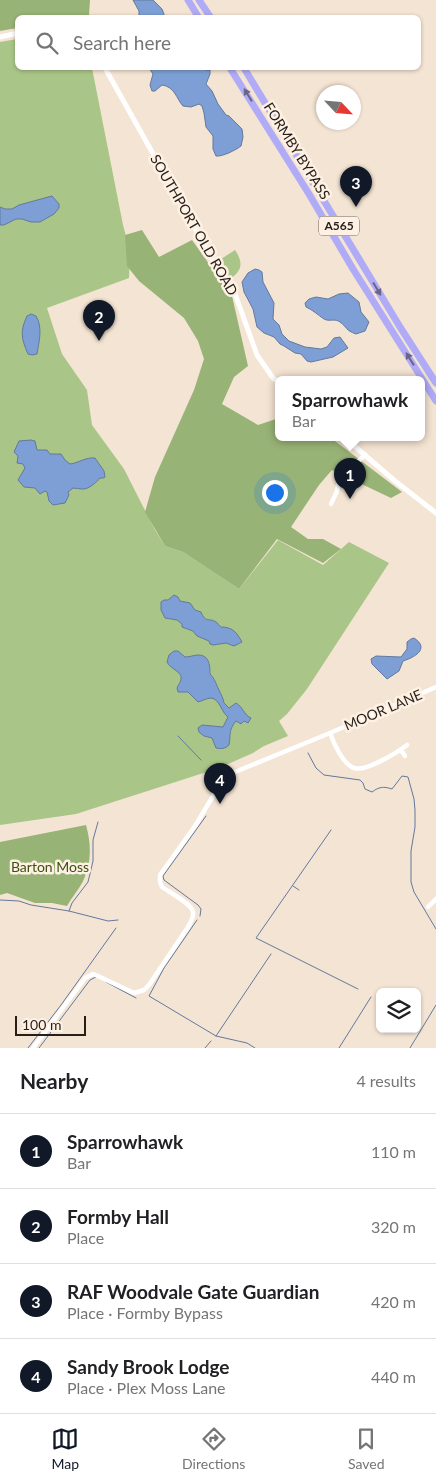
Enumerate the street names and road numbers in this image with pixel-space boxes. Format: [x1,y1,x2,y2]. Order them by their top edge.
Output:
street label: FORMBY BYPASS [261,99,334,202]
street label: SOUTHPORT OLD ROAD [147,151,242,298]
road number: A565 [319,217,359,236]
street label: MOOR LANE [341,685,424,734]

